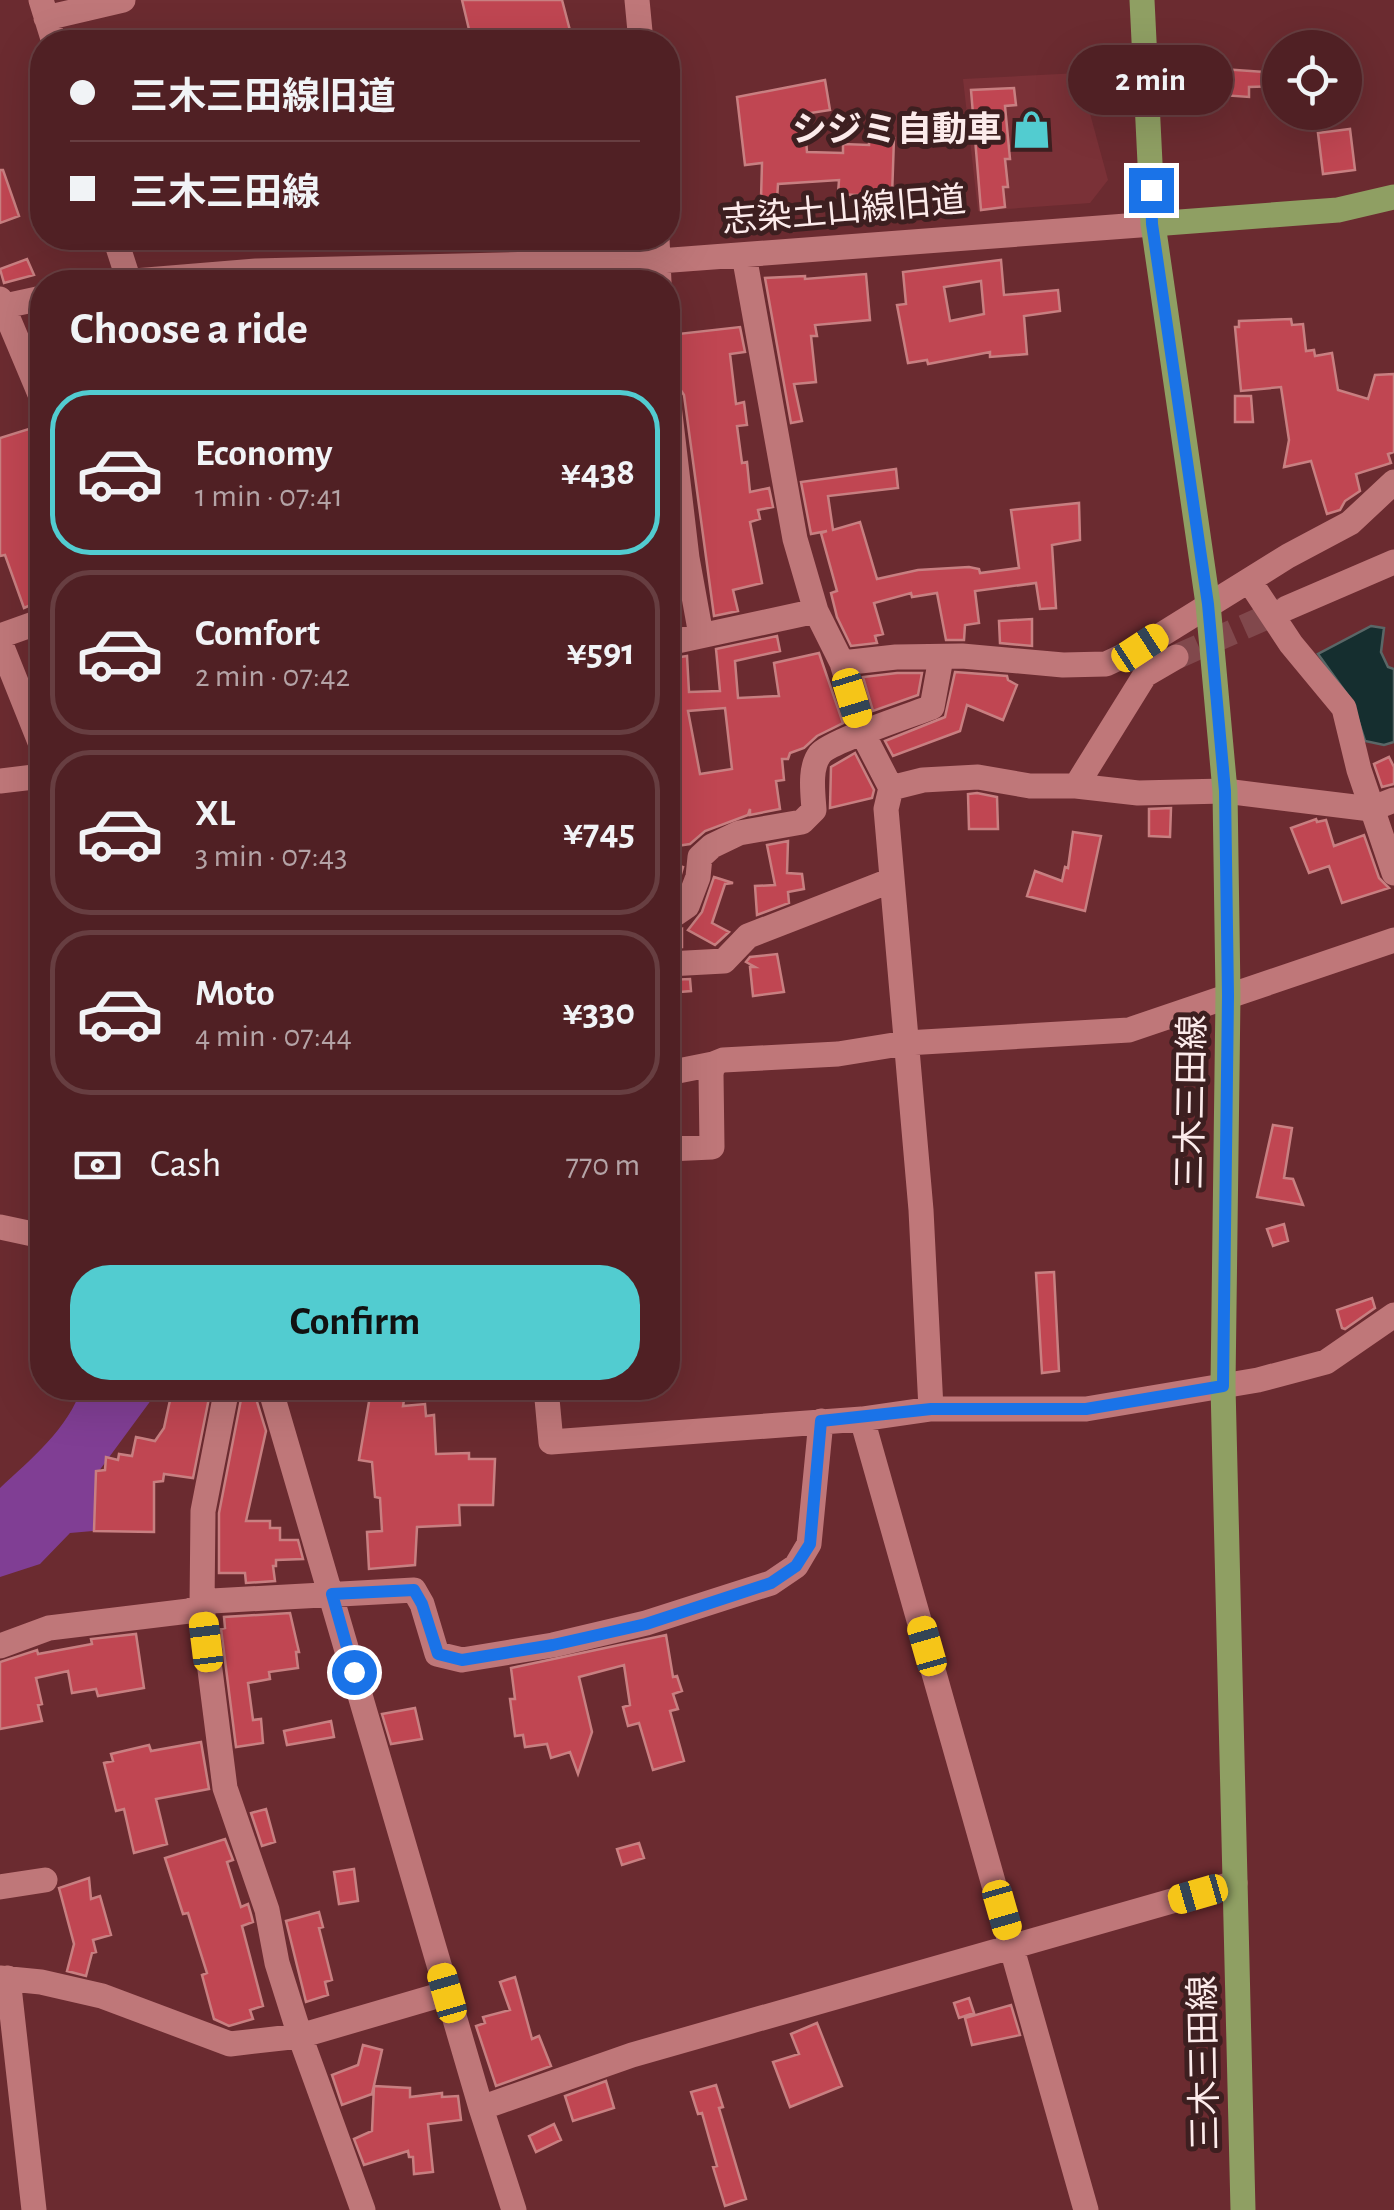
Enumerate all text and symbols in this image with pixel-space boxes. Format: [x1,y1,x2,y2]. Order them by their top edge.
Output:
map controls [1262,30,1362,130]
button: locate [1262,30,1362,130]
callout: 2 min [1068,45,1234,115]
text: 2 min [1115,64,1186,96]
text: 三木三田線旧道 [130,79,396,117]
shop icon: シジミ自動車 [1011,109,1053,151]
place label: シジミ自動車 [792,111,1002,148]
route end [1129,168,1174,213]
text: 三木三田線 [130,175,320,213]
street label: 志染土山線旧道 [720,181,968,239]
text: Choose a ride [70,307,308,352]
icon: car [75,428,165,518]
text: Economy [195,435,333,473]
text: ¥438 [561,454,635,492]
text: 1 min · 07:41 [195,480,343,512]
icon: car [75,608,165,698]
text: Comfort [195,615,320,653]
car [1107,619,1173,677]
text: ¥591 [567,634,635,672]
text: 2 min · 07:42 [195,660,350,692]
car [829,665,875,731]
icon: car [75,788,165,878]
text: XL [195,795,235,833]
text: ¥745 [563,814,635,852]
text: 3 min · 07:43 [195,840,347,872]
icon: car [75,968,165,1058]
text: Moto [195,975,275,1013]
text: ¥330 [562,994,635,1032]
street label: 三木三田線 [1171,1014,1211,1190]
text: 4 min · 07:44 [195,1020,352,1052]
icon: cash [70,1138,125,1193]
text: Cash [150,1146,221,1184]
text: 770 m [566,1149,640,1181]
button: Confirm [70,1265,640,1380]
car [187,1610,225,1674]
car [904,1613,950,1679]
route start [332,1650,377,1695]
car [1165,1871,1231,1917]
car [979,1877,1025,1943]
car [424,1960,470,2026]
street label: 三木三田線 [1184,1975,1224,2151]

